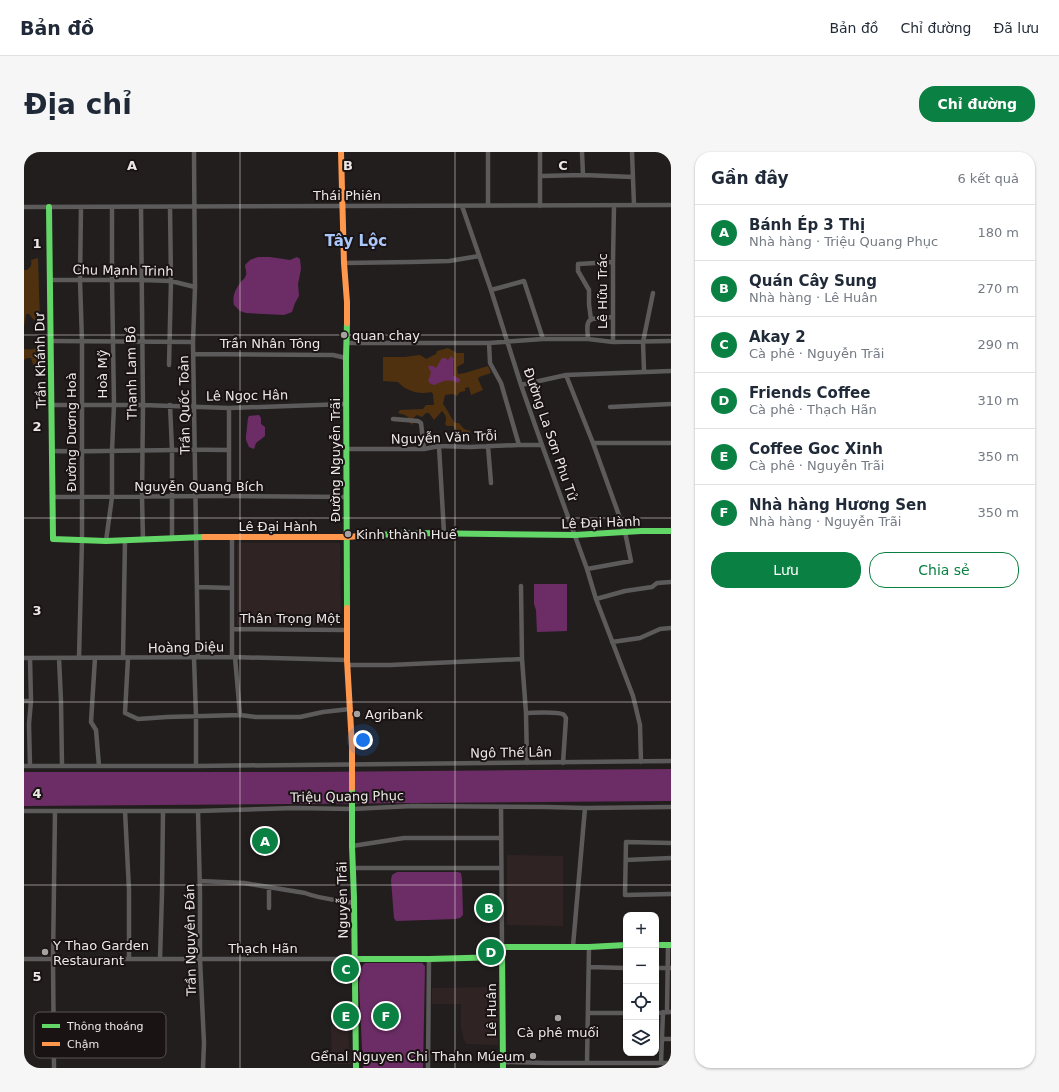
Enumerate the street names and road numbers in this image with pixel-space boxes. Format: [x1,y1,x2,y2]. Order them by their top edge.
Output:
street label: Thái Phiên [312,188,381,203]
street label: Lê Hữu Trác [595,253,610,329]
street label: Chu Mạnh Trinh [72,262,174,279]
street label: Trần Khánh Dư [32,312,49,410]
street label: Thanh Lam Bồ [123,326,140,421]
street label: Trần Nhân Tông [219,336,320,351]
street label: Hoà Mỹ [95,349,110,398]
street label: Trần Quốc Toản [176,355,193,456]
street label: Đường La Sơn Phu Tử [521,366,581,503]
street label: Đường Dương Hoà [64,372,79,492]
street label: Lê Ngọc Hân [206,387,288,404]
street label: Đường Nguyễn Trãi [328,398,343,522]
street label: Nguyễn Văn Trỗi [391,428,497,447]
street label: Nguyễn Quang Bích [134,479,264,494]
street label: Lê Đại Hành [561,514,641,531]
street label: Lê Đại Hành [238,519,318,534]
street label: Thân Trọng Một [239,611,340,626]
street label: Hoàng Diệu [148,639,224,656]
street label: Ngô Thế Lân [470,744,552,761]
street label: Triệu Quang Phục [289,788,404,805]
street label: Nguyễn Trãi [334,861,351,939]
street label: Trần Nguyên Đán [182,884,199,997]
street label: Thạch Hãn [227,941,298,956]
street label: Lê Huân [484,983,499,1037]

